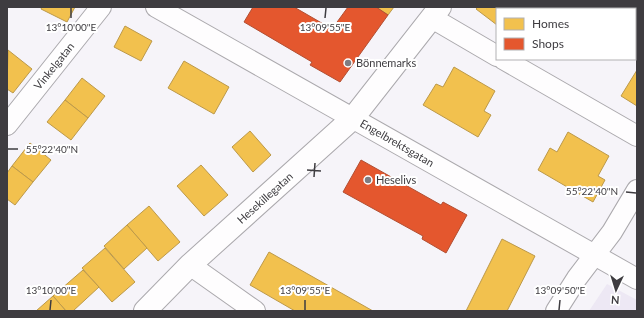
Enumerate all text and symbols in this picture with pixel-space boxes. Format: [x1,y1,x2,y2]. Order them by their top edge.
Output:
legend [496,8,636,60]
text: Homes [532,16,569,31]
text: 13°10'00"E [46,21,96,33]
text: 13°09'55"E [300,21,350,33]
text: Shops [532,36,564,51]
street label: Vinkelgatan [31,40,76,92]
place label: Bönnemarks [356,56,416,69]
marker: Bönnemarks [343,58,353,68]
street label: Engelbrektsgatan [358,116,436,169]
text: 55°22'40"N [26,143,78,155]
street label: Hesekillegatan [234,169,295,226]
place label: Heselivs [376,173,416,186]
marker: Heselivs [363,175,373,185]
text: 55°22'40"N [566,185,618,197]
north arrow [596,270,636,310]
text: 13°10'00"E [26,284,76,296]
text: 13°09'55"E [280,284,330,296]
text: 13°09'50"E [535,284,585,296]
text: N [611,294,620,307]

